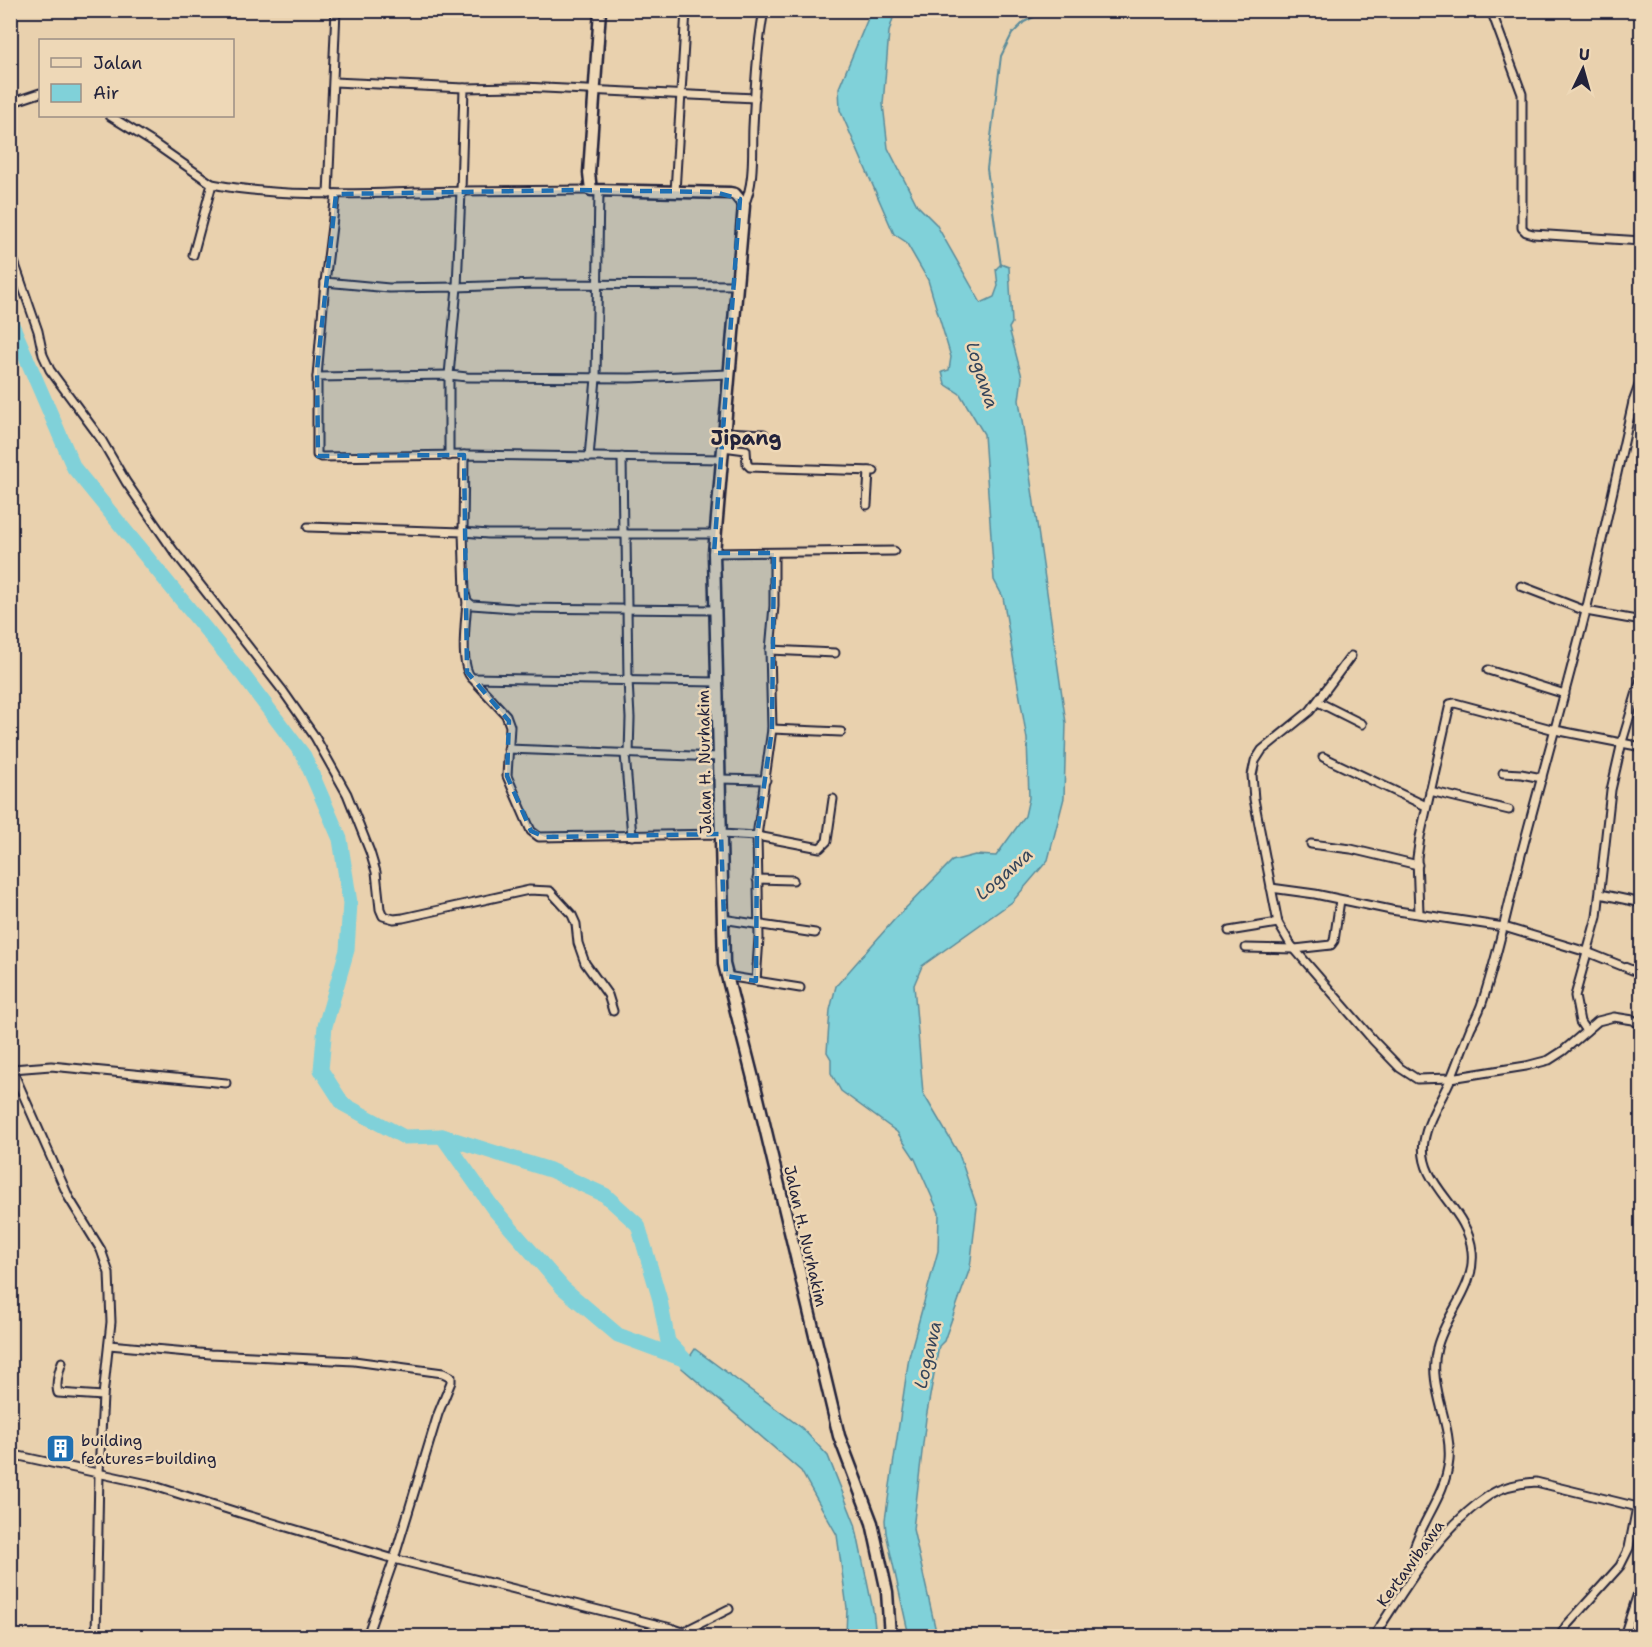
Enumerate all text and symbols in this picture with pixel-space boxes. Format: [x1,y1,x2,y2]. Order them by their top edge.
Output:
legend [39,39,234,117]
north arrow [1553,39,1613,99]
text: U [1578,44,1591,65]
text: Jalan [93,51,142,75]
text: Air [93,81,119,105]
water label: Logawa [960,339,1004,411]
district label: Jipang [710,425,782,451]
street label: Jalan H. Nurhakim [693,689,716,834]
water label: Logawa [970,842,1038,906]
street label: Jalan H. Nurhakim [779,1163,832,1309]
water label: Logawa [909,1319,947,1391]
place label: building features=building [81,1430,217,1469]
building icon: building features=building [44,1433,76,1465]
street label: Kertawibawa [1372,1516,1449,1611]

